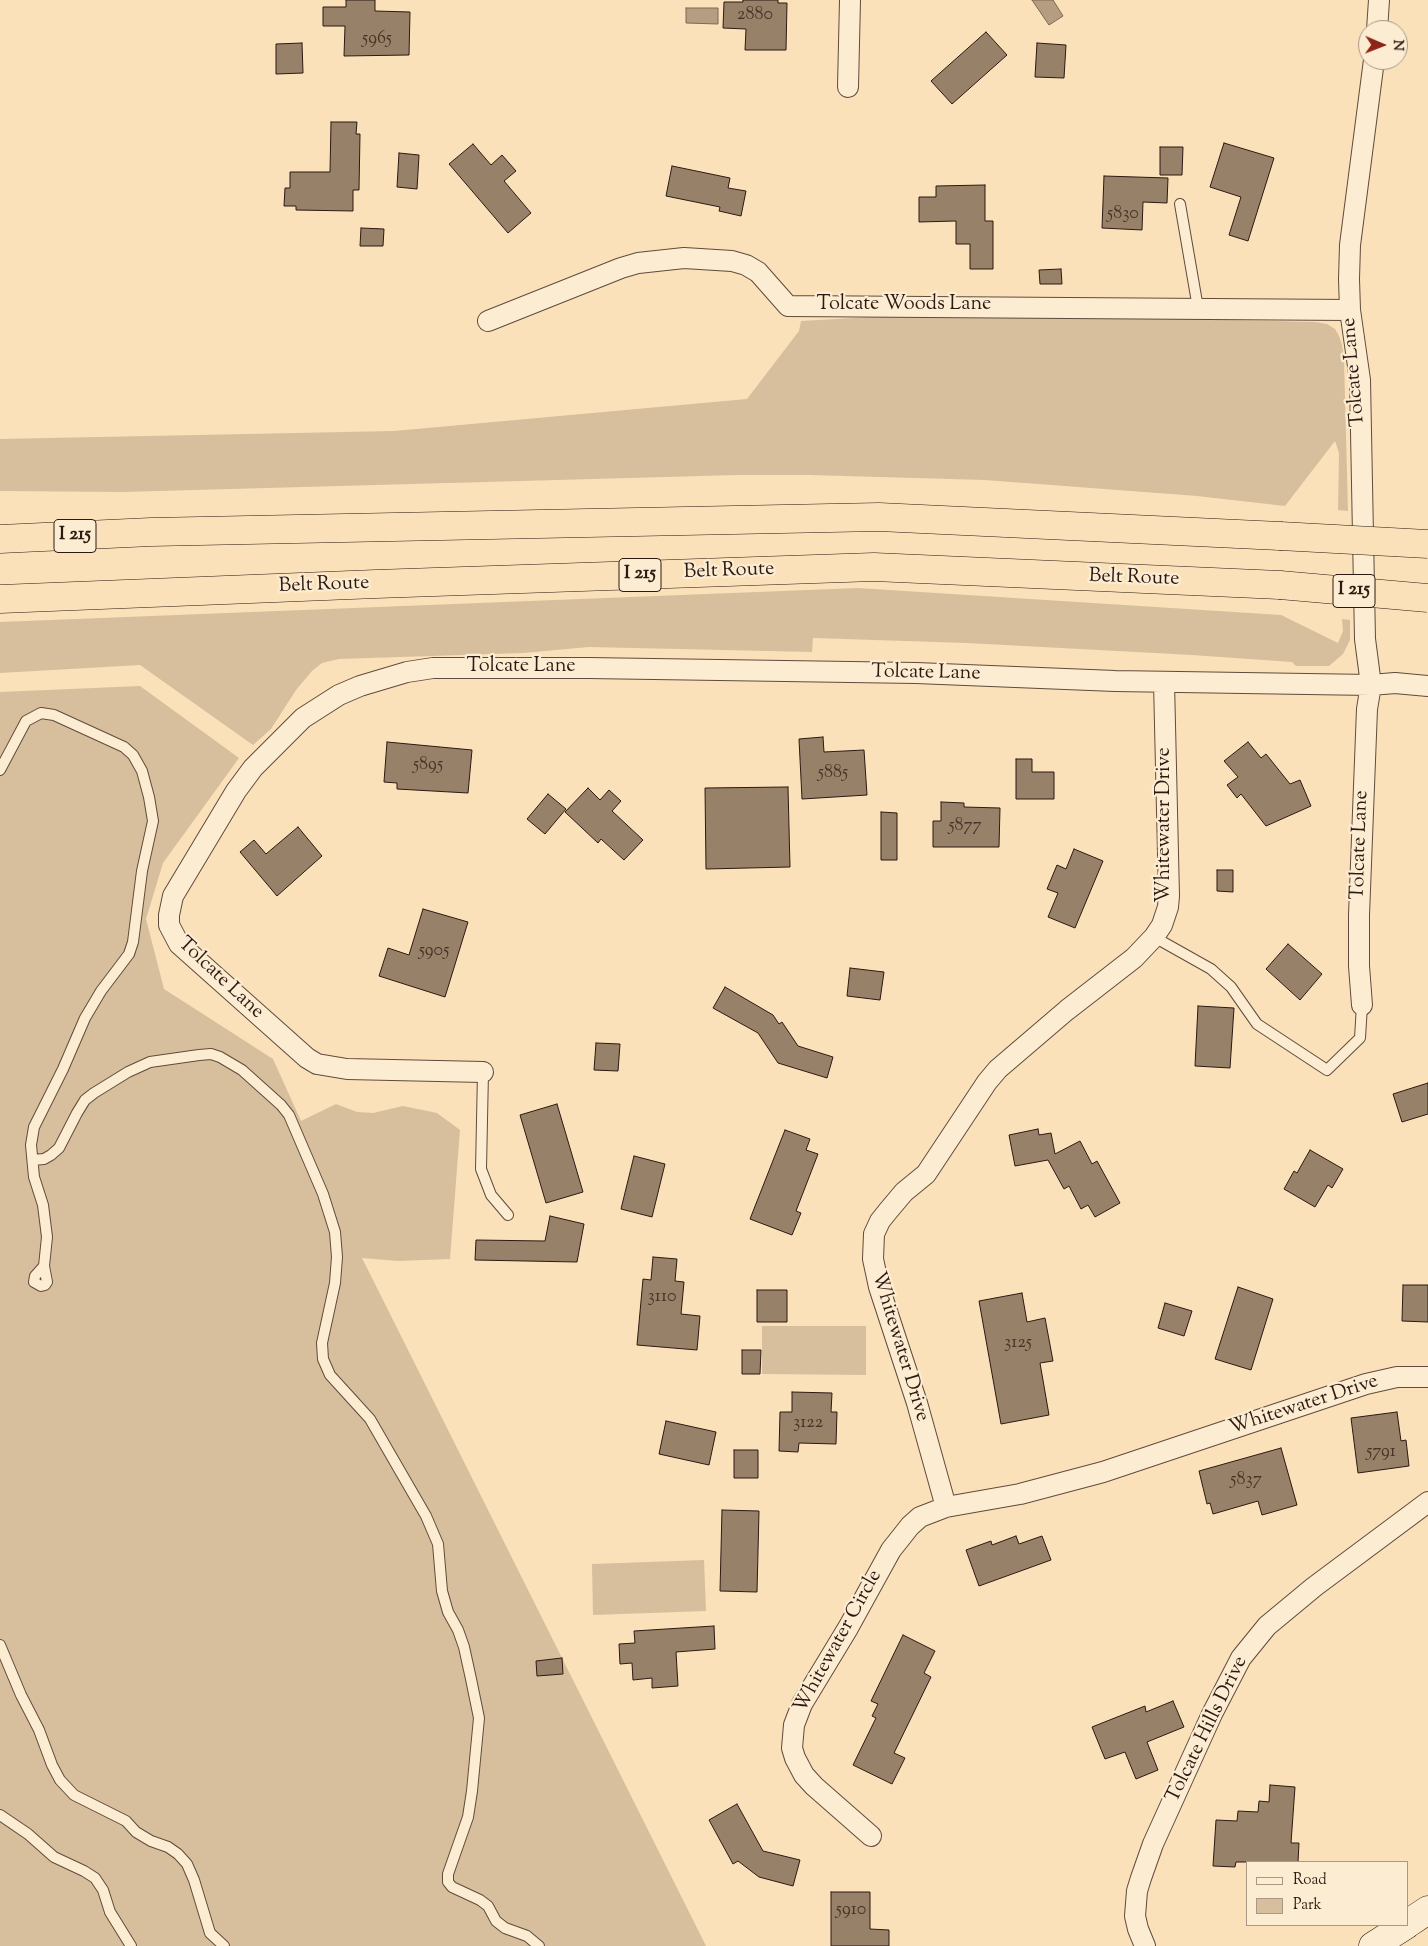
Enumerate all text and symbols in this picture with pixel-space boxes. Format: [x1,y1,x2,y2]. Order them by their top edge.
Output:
house number: 2880 [737,5,773,27]
north arrow [1358,20,1408,70]
house number: 5965 [362,29,392,51]
text: N [1387,39,1407,51]
house number: 5830 [1107,204,1139,226]
street label: Tolcate Woods Lane [817,294,991,318]
street label: Tolcate Lane [1338,317,1372,427]
road number: I 215 [54,520,96,552]
road number: I 215 [619,558,661,592]
street label: Belt Route [683,558,775,586]
street label: Belt Route [1088,565,1180,593]
street label: Belt Route [278,572,370,600]
road number: I 215 [1333,574,1375,608]
street label: Tolcate Lane [466,656,576,680]
street label: Tolcate Lane [871,661,981,687]
street label: Whitewater Drive [1154,747,1178,903]
house number: 5895 [413,755,443,777]
house number: 5885 [818,763,848,785]
street label: Tolcate Lane [1347,790,1375,900]
house number: 5877 [948,816,982,838]
street label: Tolcate Lane [172,933,268,1025]
house number: 5905 [419,941,449,963]
street label: Whitewater Drive [865,1269,933,1425]
house number: 3110 [648,1287,676,1309]
house number: 3125 [1004,1333,1032,1355]
street label: Whitewater Drive [1226,1371,1382,1441]
house number: 3122 [793,1413,823,1435]
house number: 5791 [1366,1442,1396,1464]
house number: 5837 [1230,1470,1262,1492]
street label: Whitewater Circle [790,1566,888,1718]
street label: Tolcate Hills Drive [1162,1653,1254,1807]
legend [1246,1861,1408,1926]
text: Road [1293,1870,1327,1891]
text: Park [1293,1895,1322,1916]
house number: 5910 [836,1900,866,1922]

